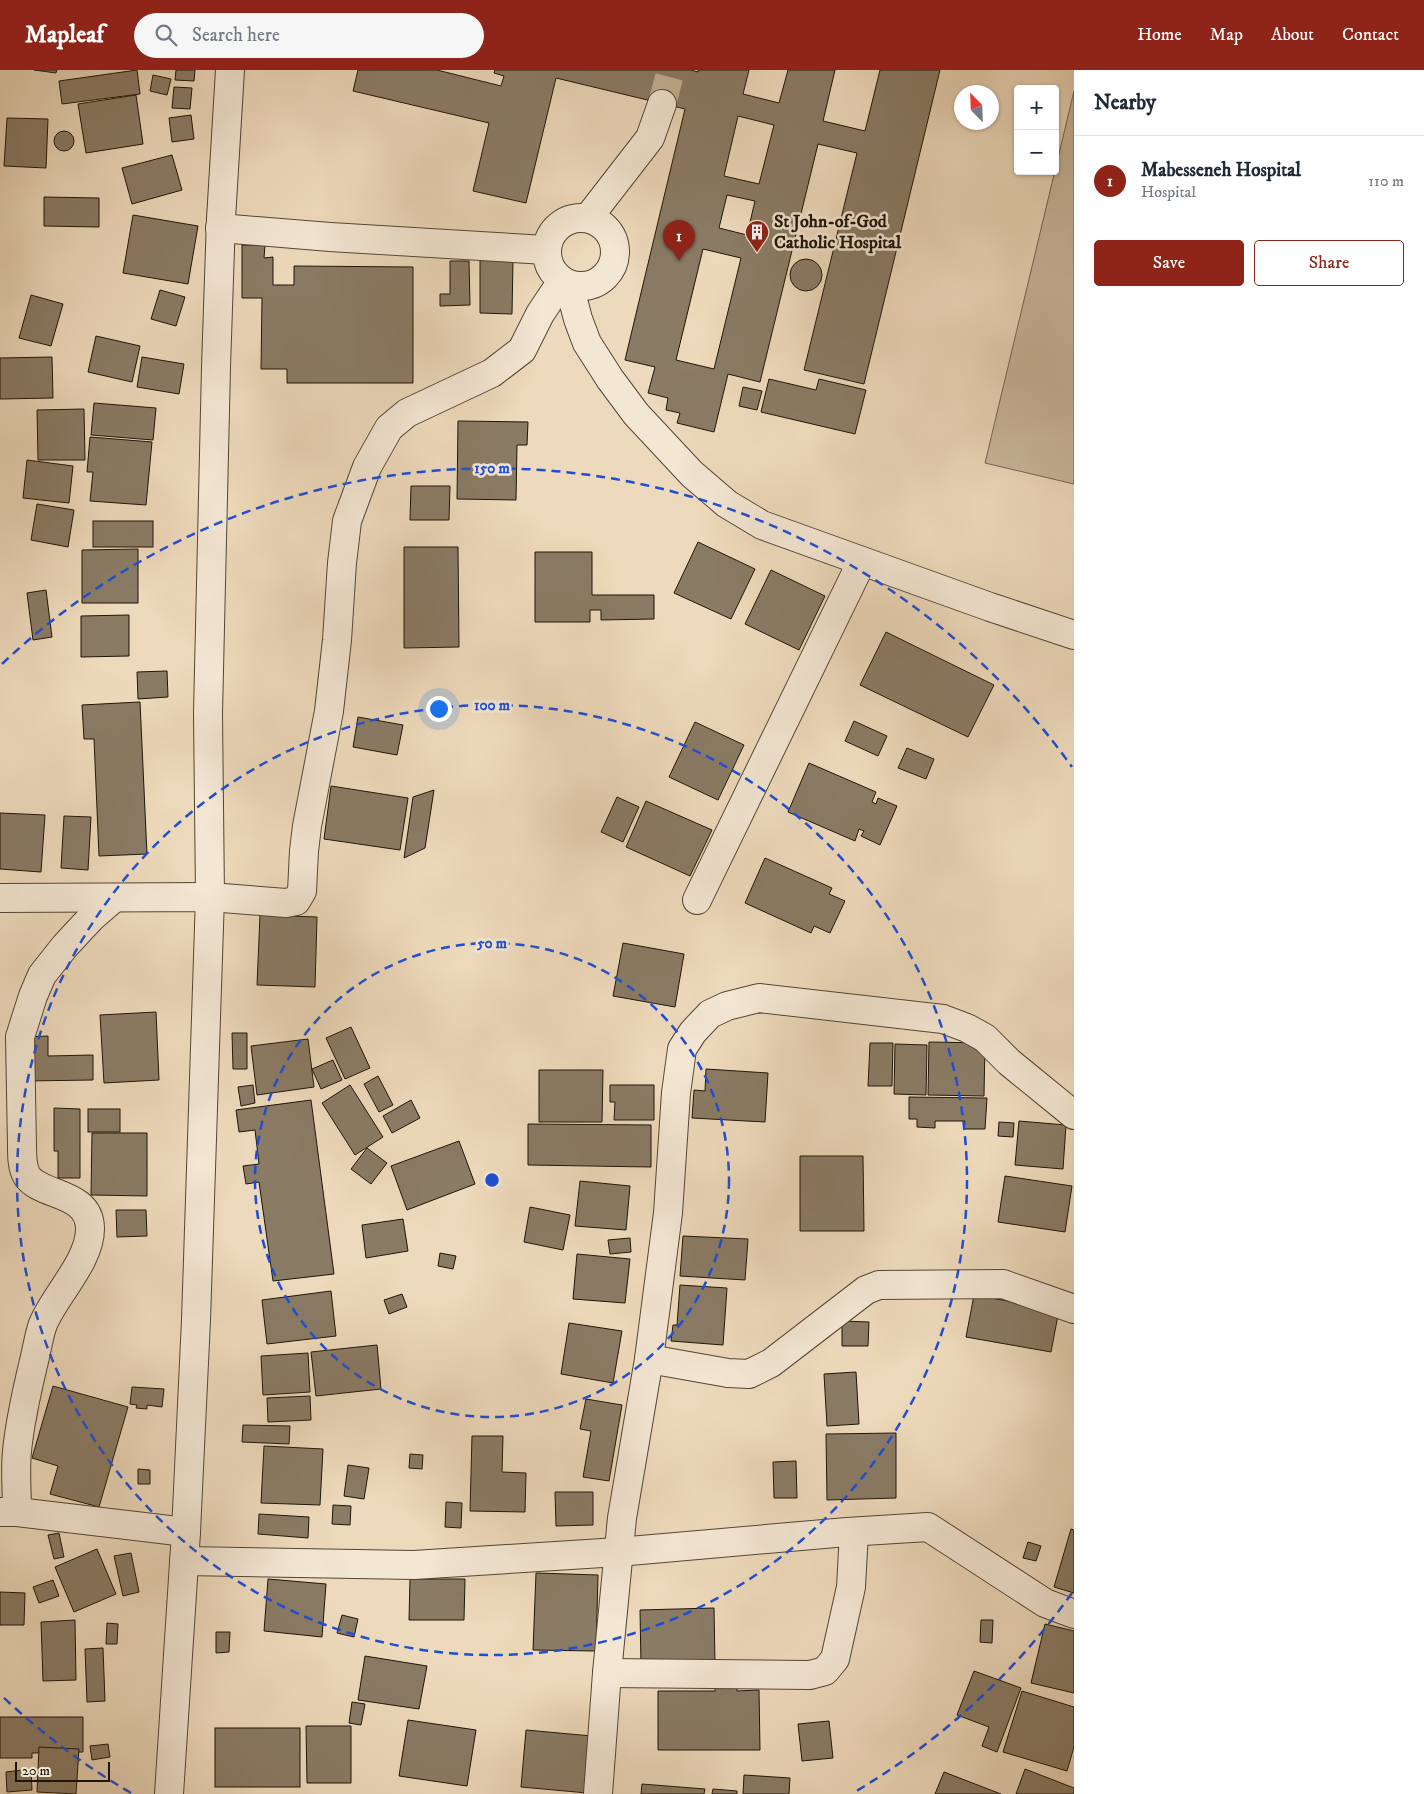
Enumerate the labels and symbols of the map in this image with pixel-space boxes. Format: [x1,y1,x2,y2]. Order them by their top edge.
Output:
north arrow [954,85,999,130]
place label: St John-of-God Catholic Hospital [774,211,902,254]
building icon: St John-of-God Catholic Hospital [744,219,770,253]
pin: 1 [663,220,695,261]
text: 150 m [474,459,510,478]
your location [426,696,452,722]
text: 100 m [474,696,511,715]
text: 50 m [476,934,508,953]
centre of rings [483,1171,501,1189]
scale bar [15,1759,110,1782]

